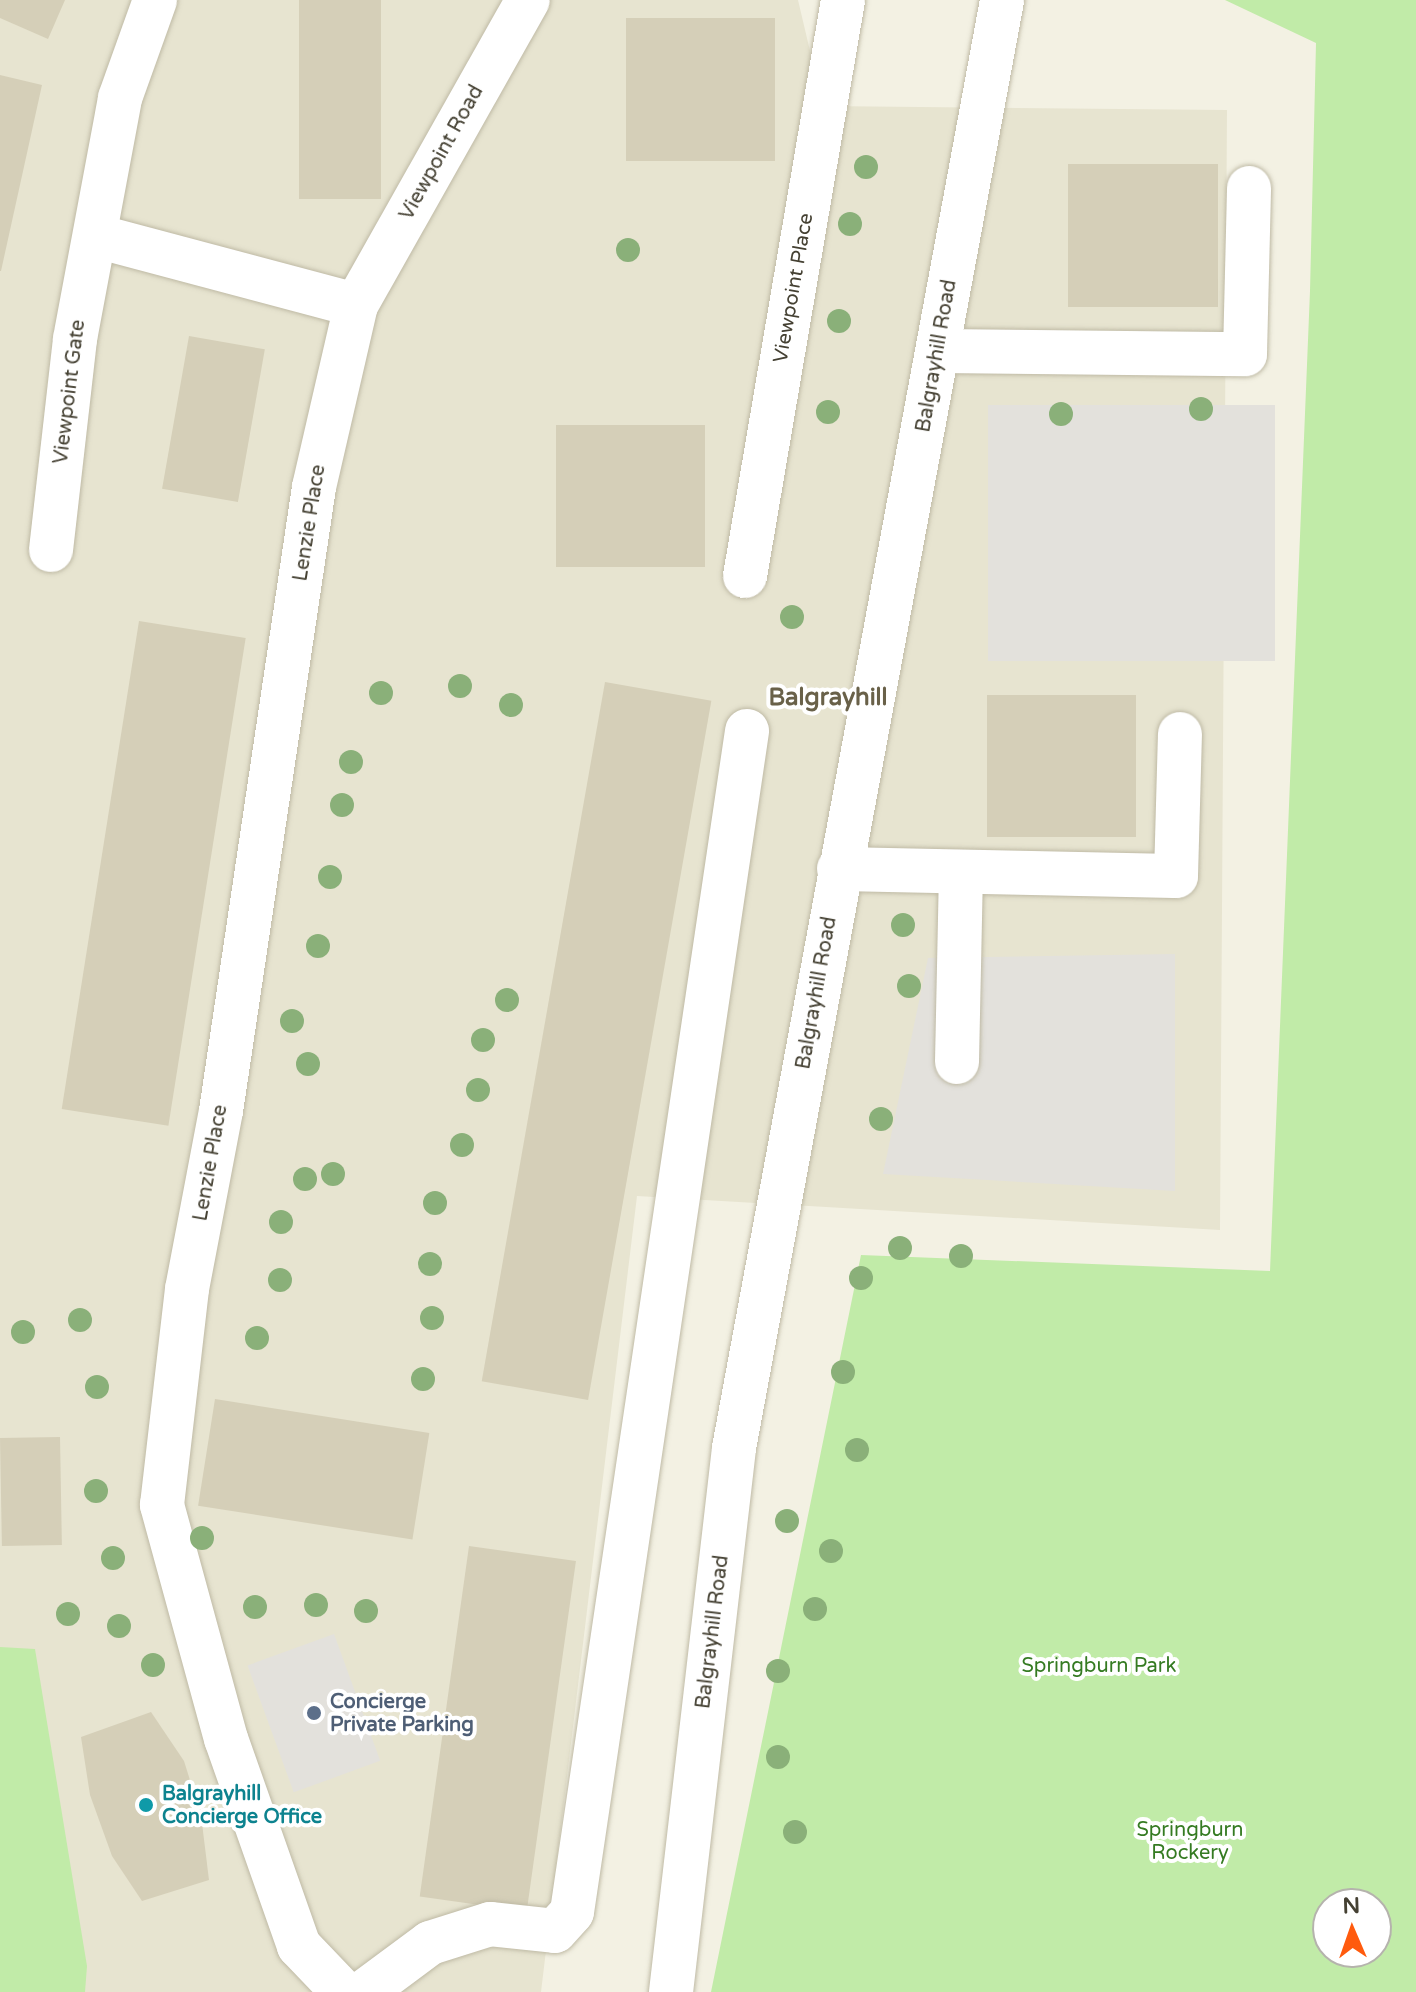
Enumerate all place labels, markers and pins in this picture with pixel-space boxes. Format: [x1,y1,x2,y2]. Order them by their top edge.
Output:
place label: Concierge Private Parking [330,1690,474,1737]
marker: Concierge Private Parking [305,1704,323,1722]
place label: Balgrayhill Concierge Office [162,1782,322,1829]
marker: Balgrayhill Concierge Office [137,1796,155,1814]

